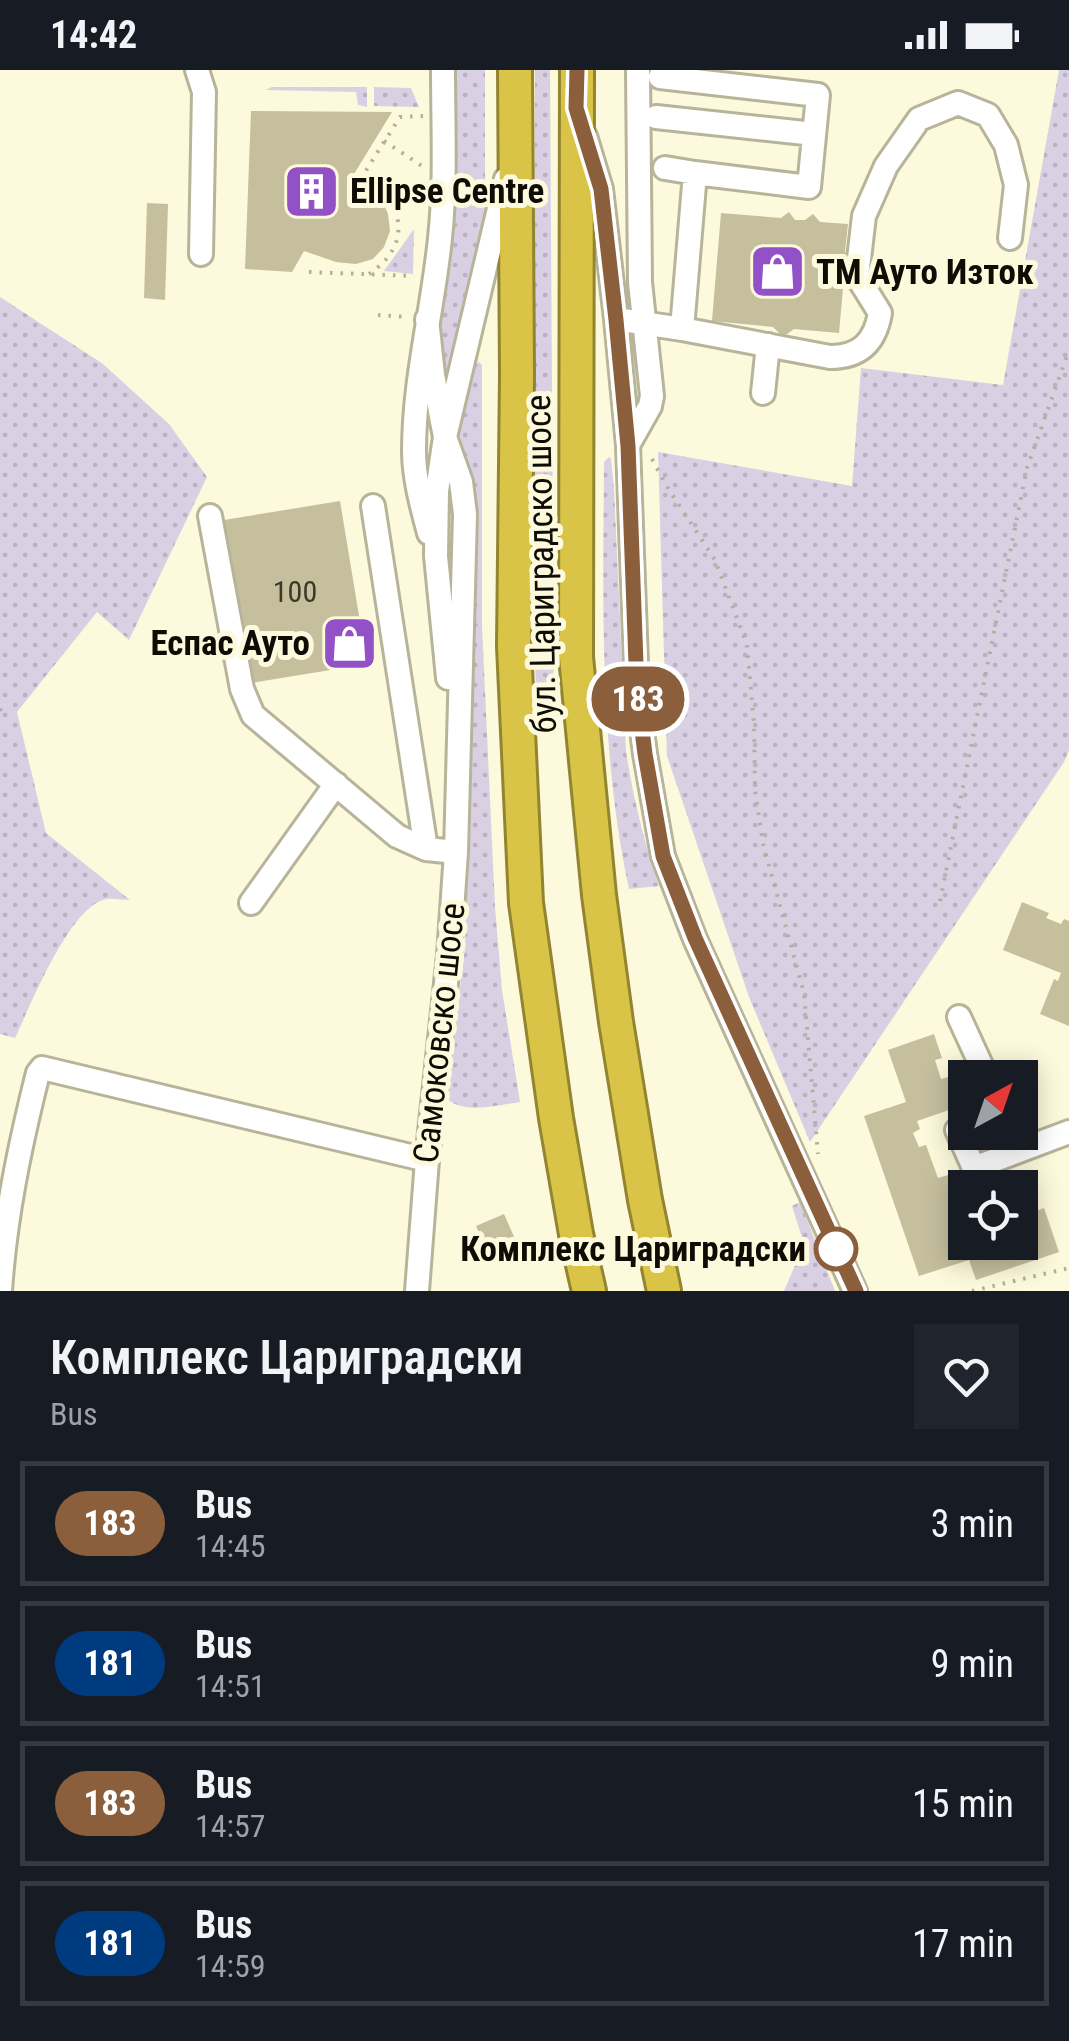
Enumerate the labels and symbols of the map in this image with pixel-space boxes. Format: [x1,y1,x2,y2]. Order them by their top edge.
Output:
building icon: Ellipse Centre [281,161,341,221]
place label: Ellipse Centre [350,171,544,212]
shop icon: ТМ Ауто Изток [747,242,807,302]
place label: ТМ Ауто Изток [816,252,1034,293]
street label: бул. Цариградско шосе [518,394,565,734]
house number: 100 [273,574,317,609]
shop icon: Еспас Ауто [319,613,379,673]
place label: Еспас Ауто [150,623,310,664]
line badge: 183 [580,666,696,732]
street label: Самоковско шосе [405,901,474,1165]
north arrow [948,1060,1038,1150]
marker: Комплекс Цариградски [815,1228,857,1270]
place label: Комплекс Цариградски [460,1229,806,1270]

